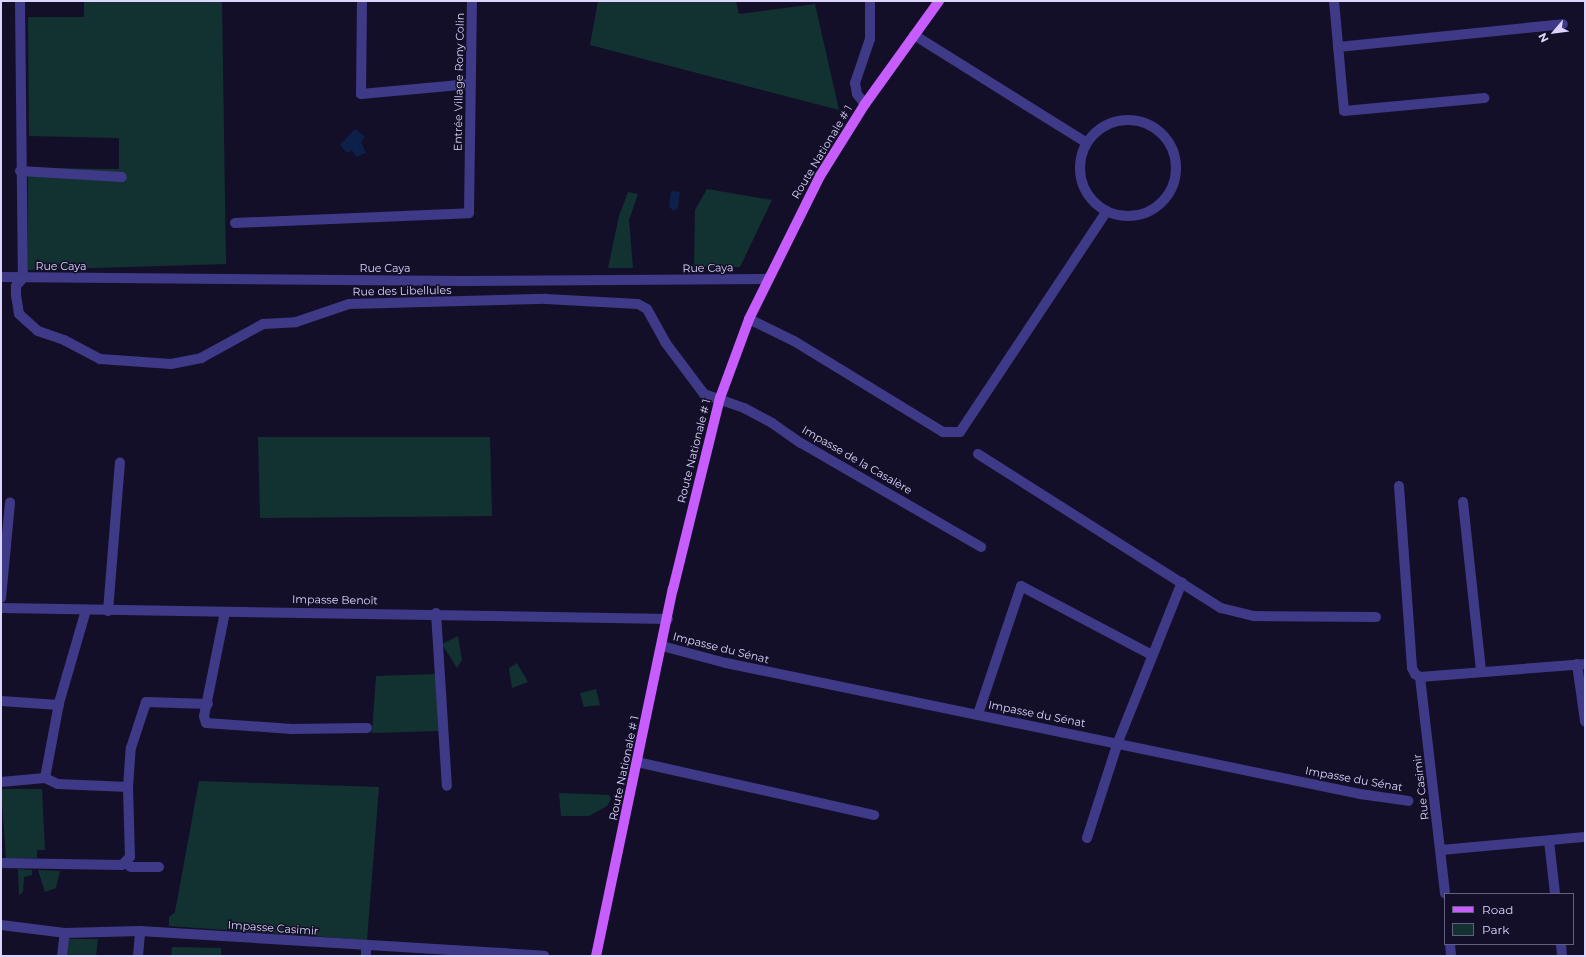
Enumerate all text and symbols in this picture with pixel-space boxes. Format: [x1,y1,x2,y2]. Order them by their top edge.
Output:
north arrow [1534,12,1574,52]
street label: Entrée Village Rony Colin [451,13,467,151]
text: N [1535,30,1552,45]
street label: Route Nationale # 1 [789,103,855,201]
street label: Rue Caya [35,259,87,273]
street label: Rue Caya [359,261,411,275]
street label: Rue Caya [682,261,734,275]
street label: Rue des Libellules [352,284,452,298]
street label: Route Nationale # 1 [675,398,713,504]
street label: Impasse de la Casalère [800,423,914,497]
street label: Impasse Benoît [292,593,378,607]
street label: Impasse du Sénat [672,630,770,666]
street label: Impasse du Sénat [987,698,1087,730]
street label: Route Nationale # 1 [606,714,642,822]
street label: Rue Casimir [1410,753,1432,821]
street label: Impasse du Sénat [1304,764,1404,794]
legend [1444,893,1574,945]
text: Road [1482,902,1513,917]
street label: Impasse Casimir [227,918,319,938]
text: Park [1482,922,1509,937]

